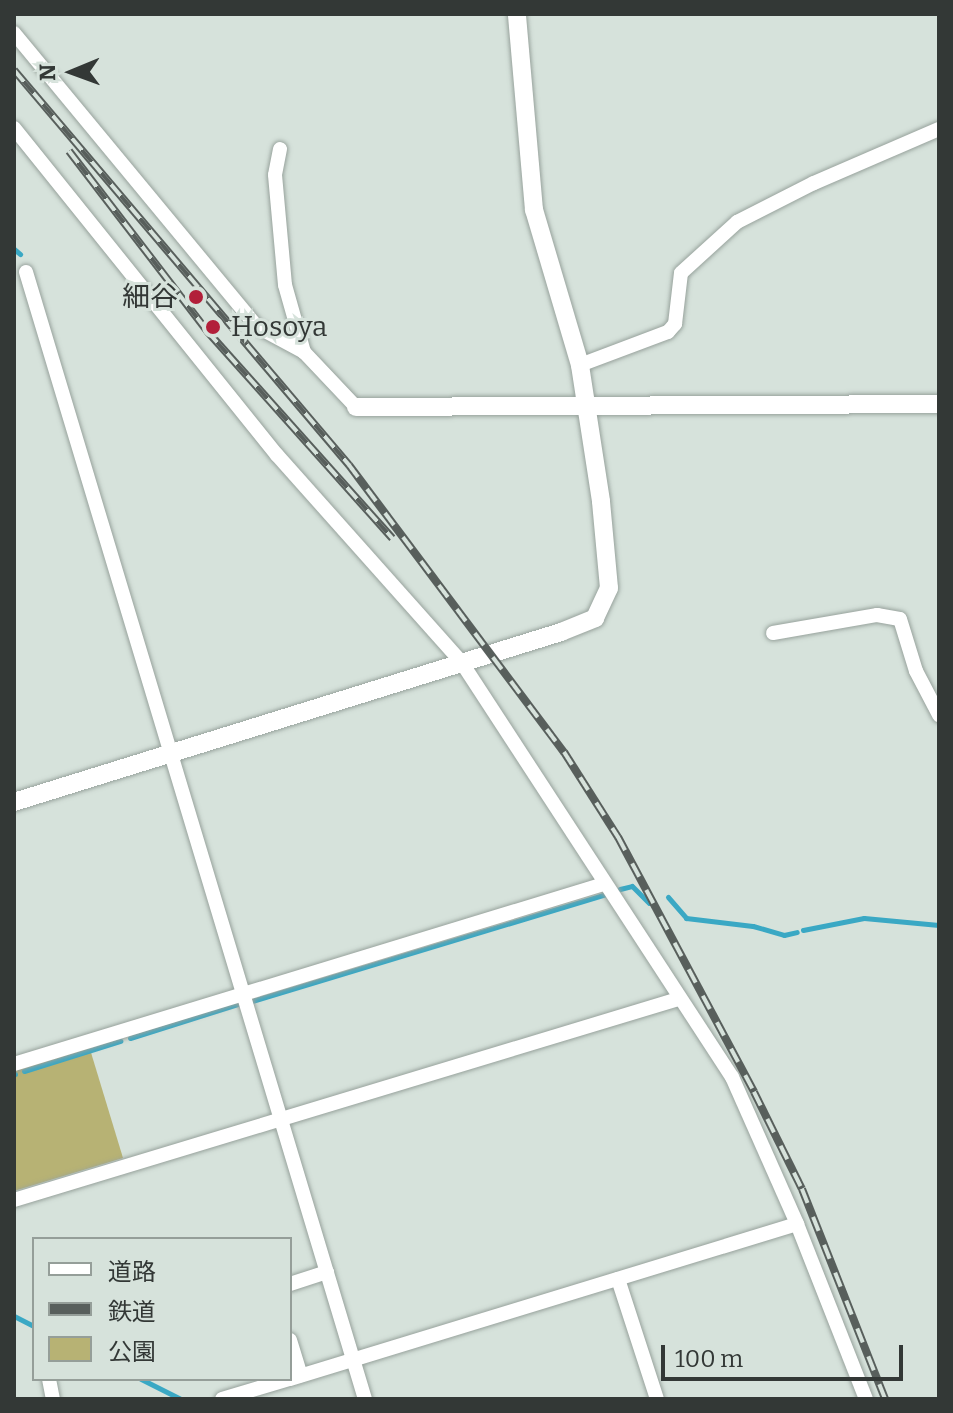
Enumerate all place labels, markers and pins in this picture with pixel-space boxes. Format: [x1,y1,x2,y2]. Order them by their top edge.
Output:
place label: 細谷 [122,280,178,314]
marker: 細谷 [185,286,207,308]
place label: Hosoya [231,310,327,344]
marker: Hosoya [202,316,224,338]

